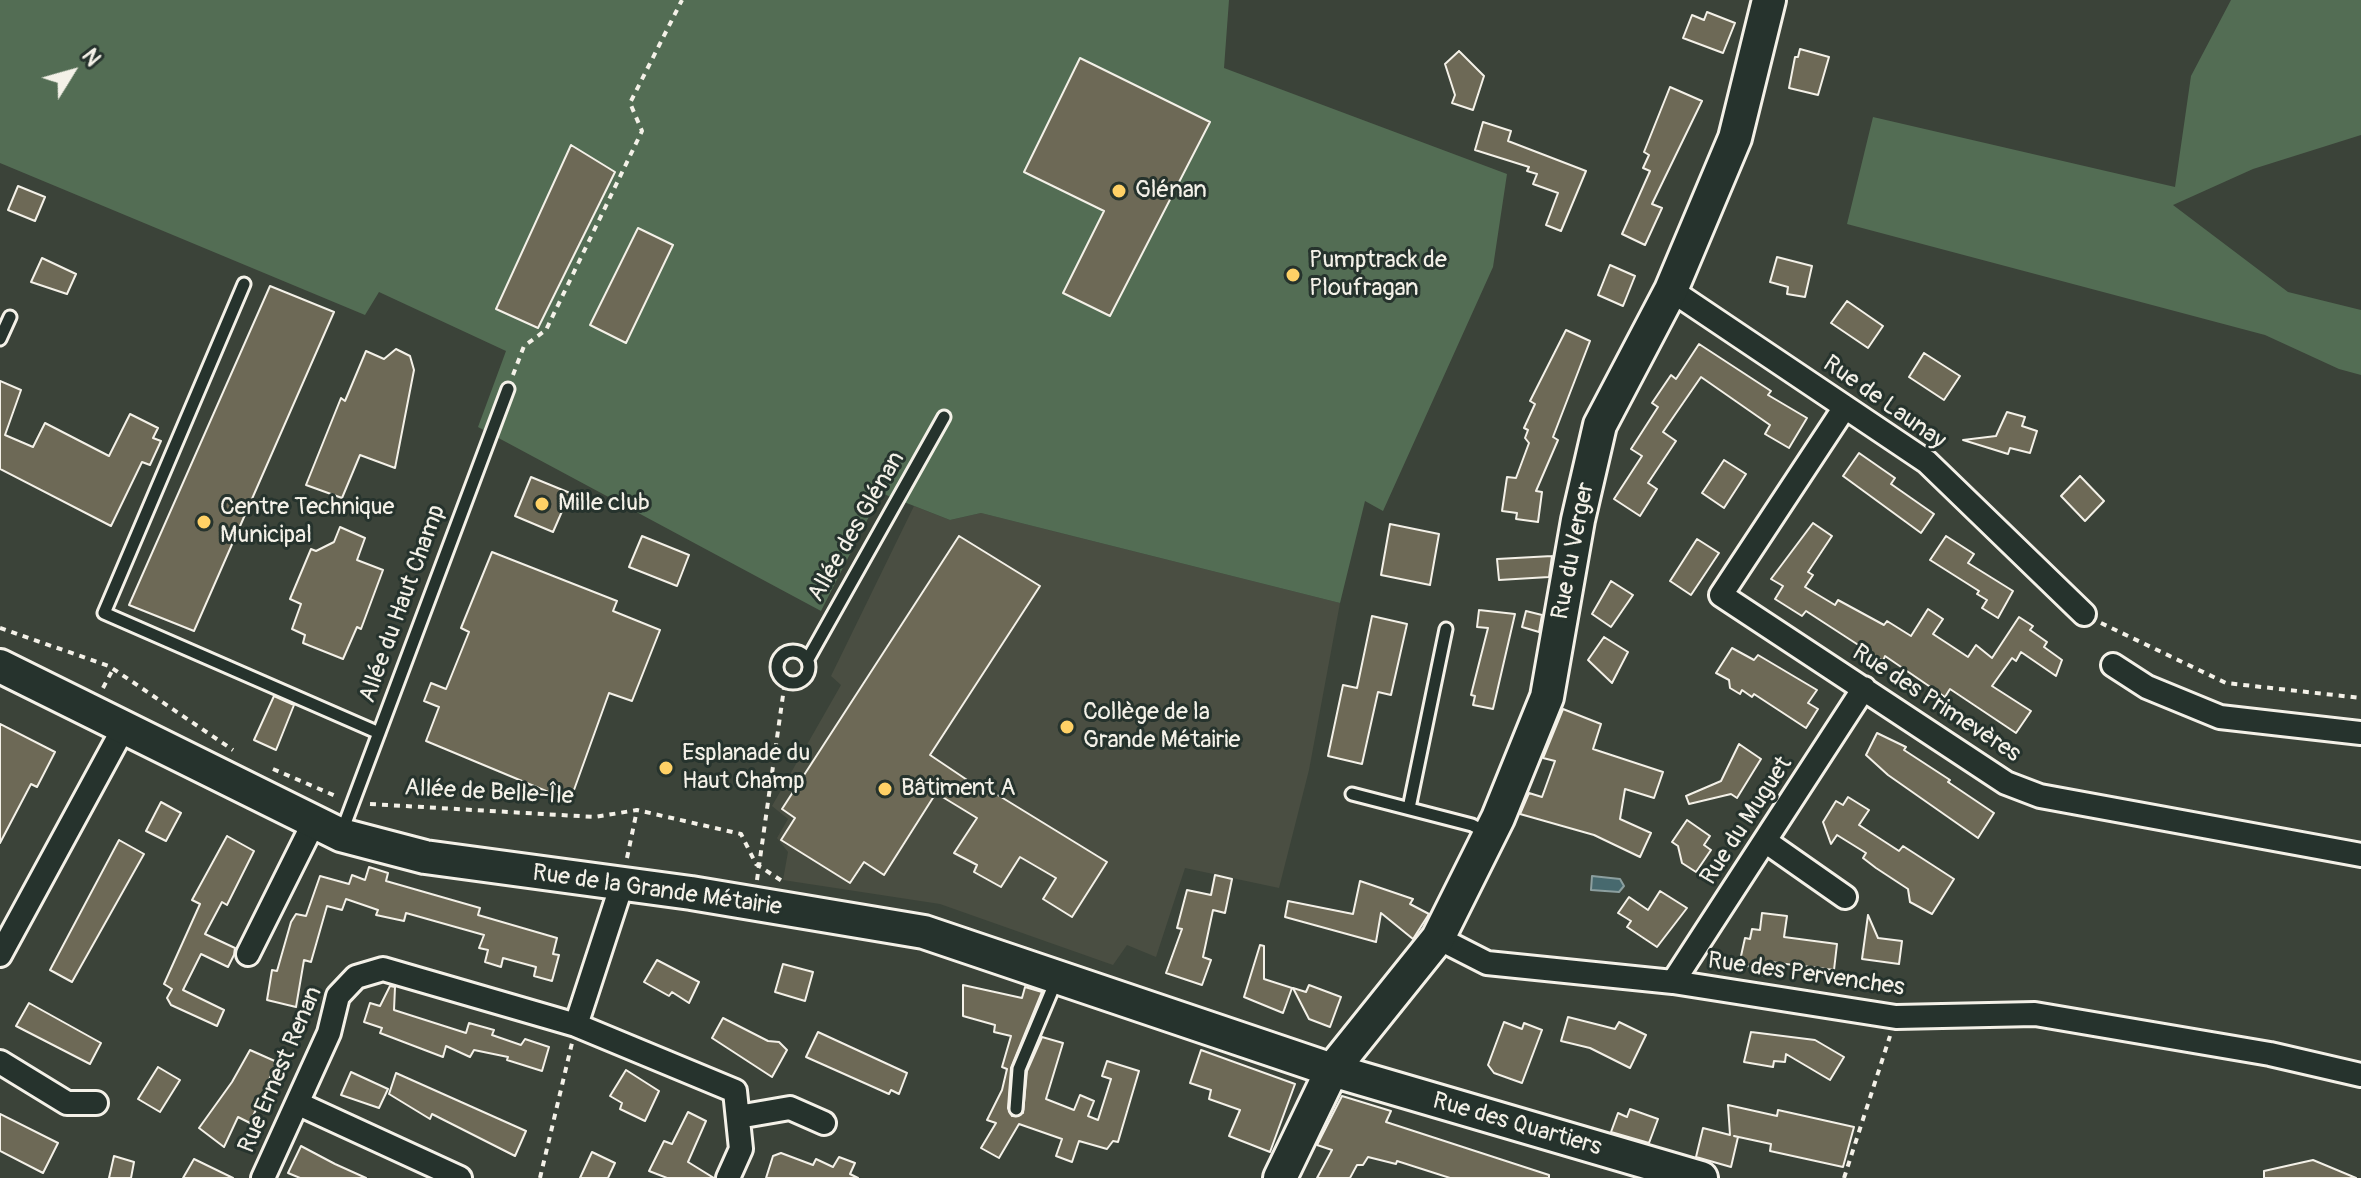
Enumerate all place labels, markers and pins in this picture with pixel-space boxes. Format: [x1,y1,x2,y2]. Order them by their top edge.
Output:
place label: Glénan [1135,177,1207,205]
marker: Glénan [1110,182,1128,200]
place label: Pumptrack de Ploufragan [1309,247,1447,303]
marker: Pumptrack de Ploufragan [1284,266,1302,284]
place label: Mille club [558,490,650,518]
place label: Centre Technique Municipal [220,494,394,550]
marker: Mille club [533,495,551,513]
marker: Centre Technique Municipal [195,513,213,531]
place label: Collège de la Grande Métairie [1083,699,1240,755]
marker: Collège de la Grande Métairie [1058,718,1076,736]
place label: Esplanade du Haut Champ [682,740,810,796]
marker: Esplanade du Haut Champ [657,759,675,777]
place label: Bâtiment A [901,775,1016,803]
marker: Bâtiment A [876,780,894,798]

